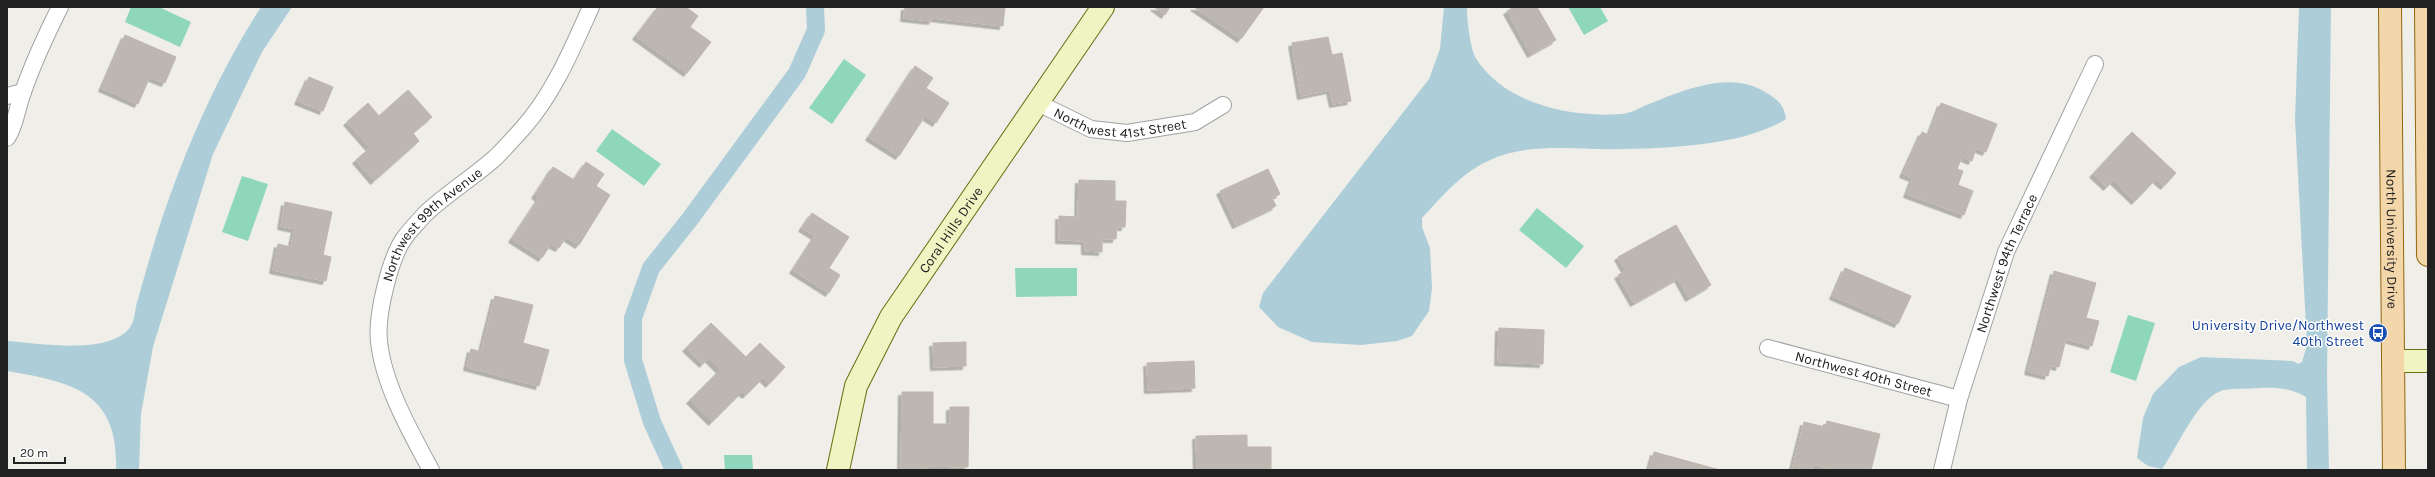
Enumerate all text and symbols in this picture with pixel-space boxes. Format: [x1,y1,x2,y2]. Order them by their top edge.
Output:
street label: Northwest 41st Street [1051,104,1187,142]
street label: Northwest 99th Avenue [379,164,485,283]
street label: North University Drive [2383,169,2401,309]
street label: Coral Hills Drive [915,183,986,276]
street label: Northwest 94th Terrace [1972,191,2041,335]
place label: University Drive/Northwest 40th Street [2192,317,2364,350]
bus stop icon: University Drive/Northwest 40th Street [2367,322,2389,344]
street label: Northwest 40th Street [1793,347,1934,400]
scale bar [14,439,65,465]
text: 20 m [20,446,48,460]

